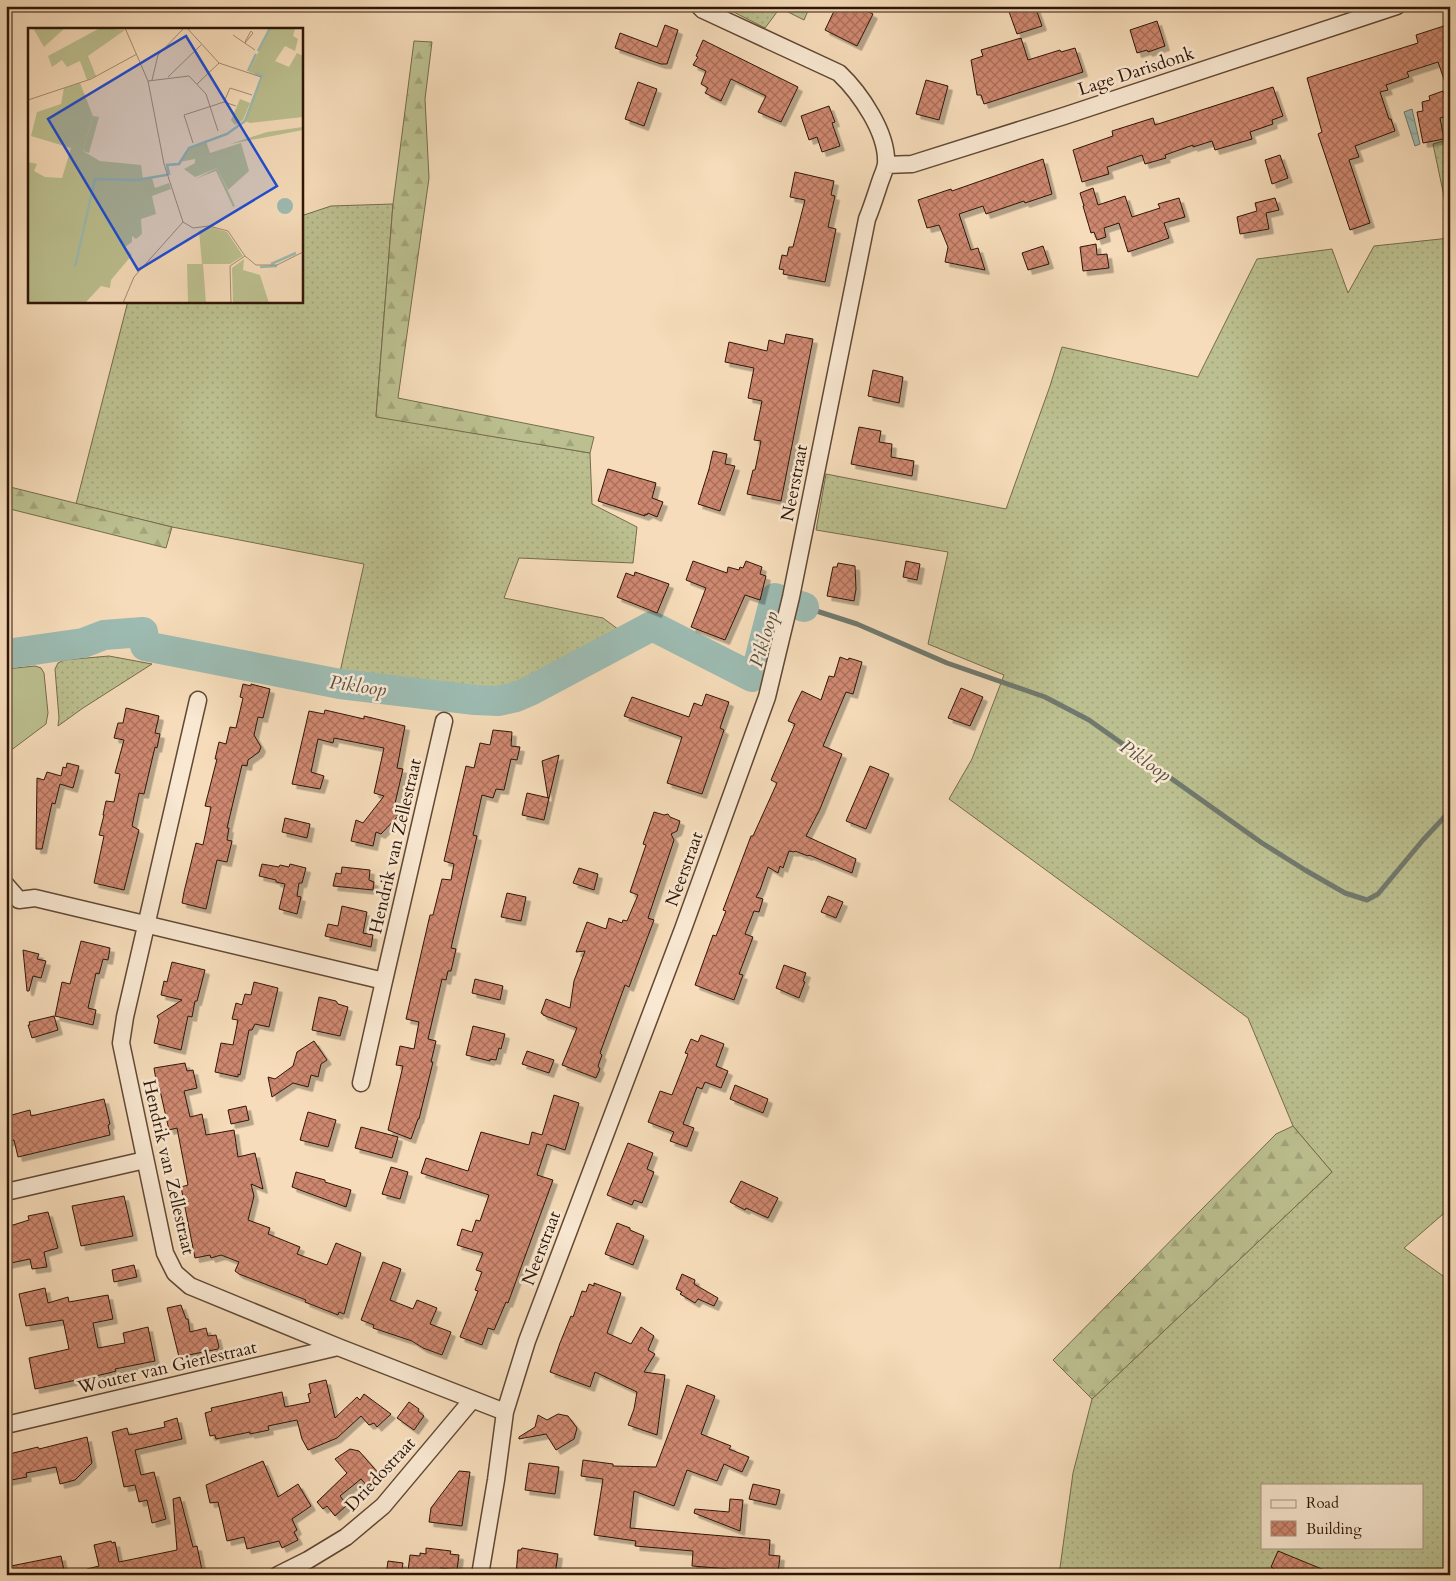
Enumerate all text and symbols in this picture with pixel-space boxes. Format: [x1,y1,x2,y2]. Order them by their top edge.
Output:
inset map [28,28,302,302]
street label: Lage Darisdonk [1075,41,1198,102]
street label: Neerstraat [775,442,814,524]
water label: Pikloop [743,608,785,670]
water label: Pikloop [328,669,388,703]
water label: Pikloop [1115,734,1176,788]
street label: Hendrik van Zellestraat [363,756,428,936]
street label: Neerstraat [659,828,710,910]
street label: Hendrik van Zellestraat [136,1077,201,1257]
street label: Neerstraat [516,1207,567,1289]
street label: Wouter van Gierlestraat [74,1335,259,1400]
street label: Driedostraat [339,1431,422,1517]
legend [1261,1484,1424,1548]
text: Road [1306,1493,1339,1513]
text: Building [1306,1519,1362,1539]

